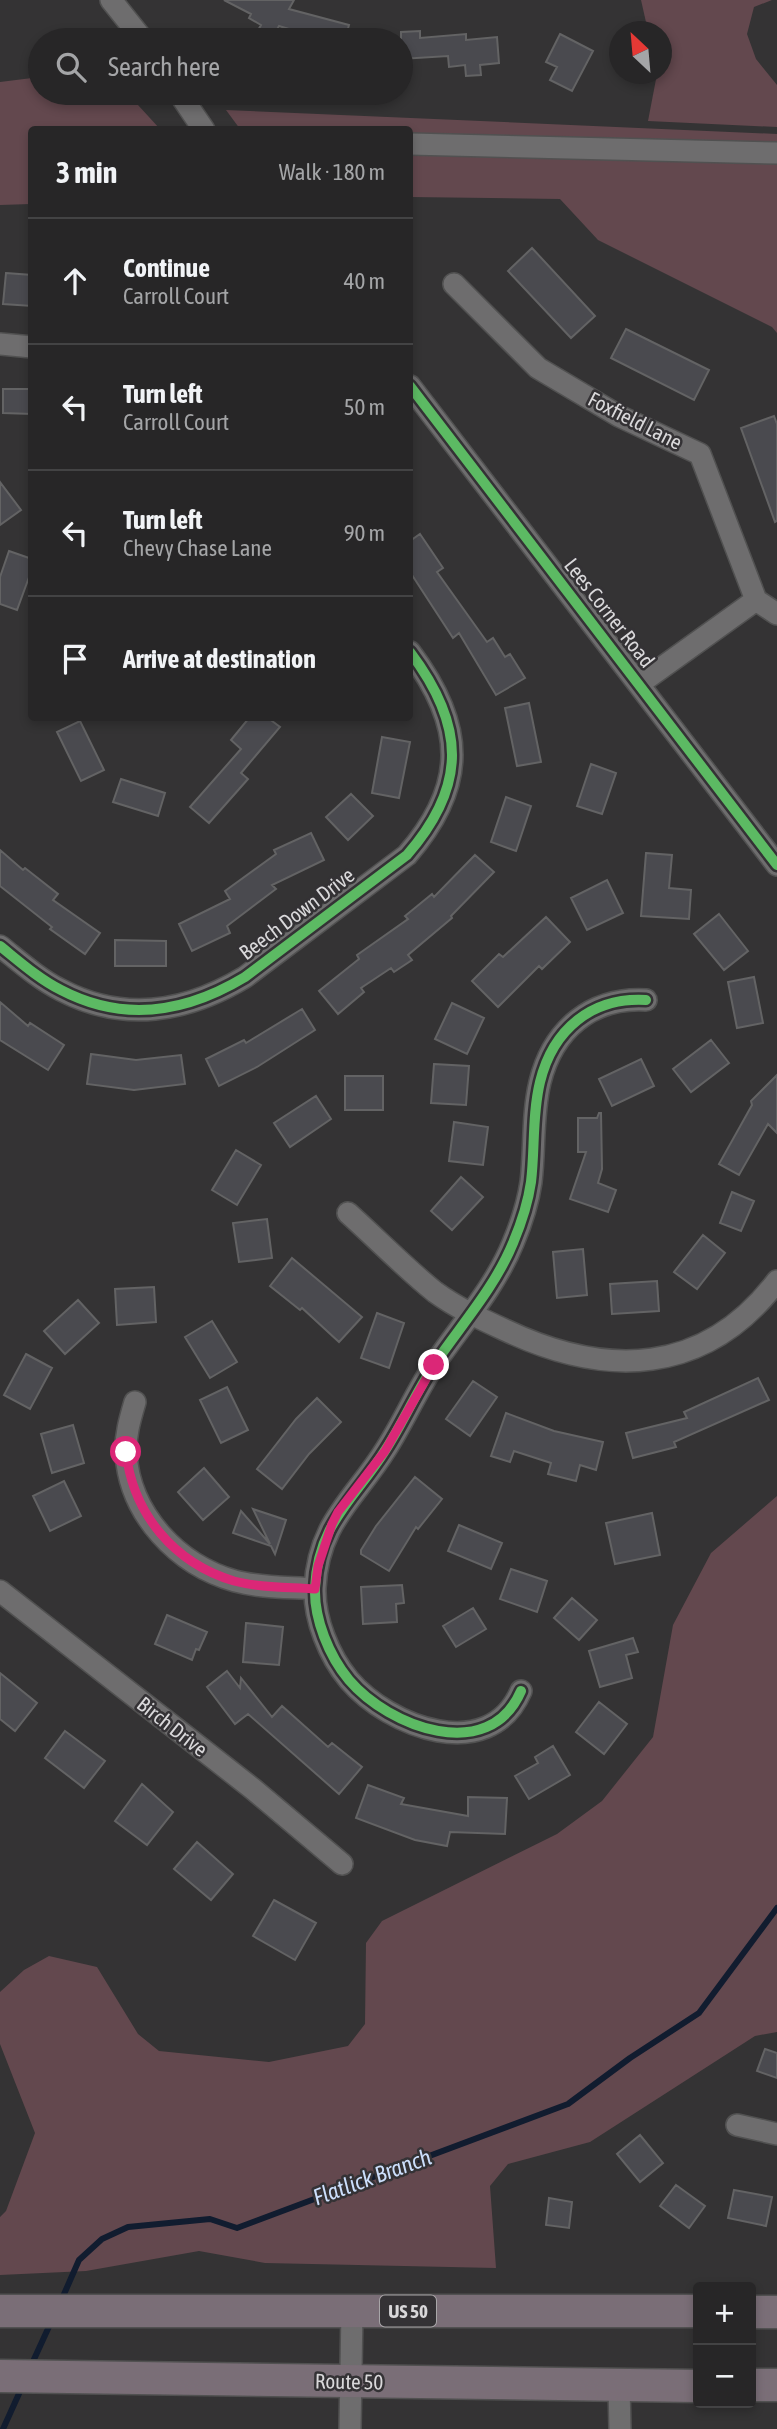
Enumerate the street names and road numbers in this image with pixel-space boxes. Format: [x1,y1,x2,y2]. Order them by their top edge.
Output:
street label: Foxfield Lane [584,386,686,454]
street label: Lees Corner Road [560,553,660,672]
street label: Beech Down Drive [234,862,359,964]
street label: Birch Drive [133,1691,213,1761]
road number: US 50 [380,2296,436,2326]
street label: Route 50 [315,2368,384,2394]

